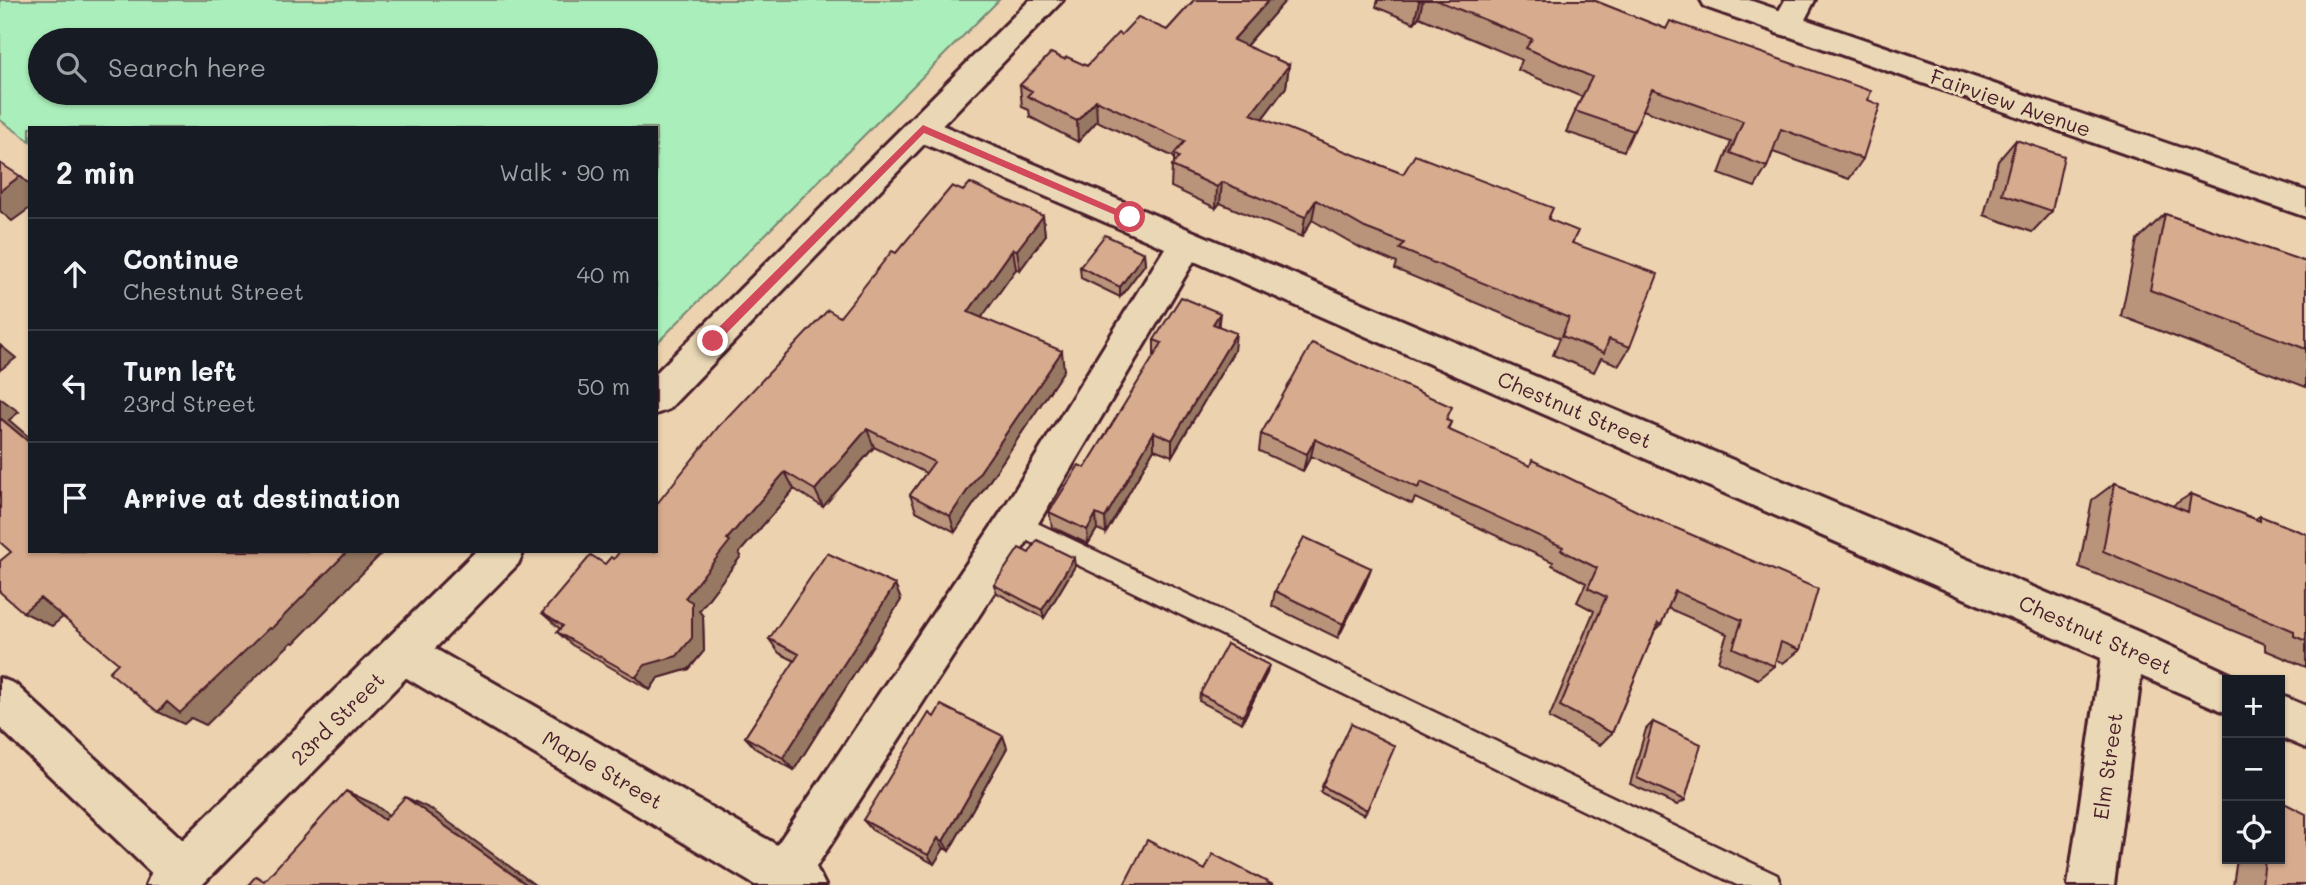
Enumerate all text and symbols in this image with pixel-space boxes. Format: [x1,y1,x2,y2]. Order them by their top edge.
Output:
search box [28,28,658,105]
icon: search [52,48,90,86]
text: Search here [108,50,266,84]
street label: Fairview Avenue [1927,62,2095,142]
text: 2 min [56,152,135,192]
text: Walk · 90 m [499,157,630,187]
route start [1114,201,1145,232]
text: Continue [123,242,239,276]
icon: ahead [56,255,94,293]
text: 40 m [577,259,630,289]
text: Chestnut Street [123,276,304,306]
route end [697,325,728,356]
text: Turn left [123,354,236,388]
street label: Chestnut Street [1494,364,1656,454]
icon: left [56,367,94,405]
text: 50 m [577,371,630,401]
text: 23rd Street [123,388,256,418]
icon: arrive [56,479,94,517]
text: Arrive at destination [123,481,400,515]
street label: Chestnut Street [2015,588,2177,680]
street label: 23rd Street [285,666,389,770]
map controls [2222,675,2285,864]
button: + [2222,675,2285,738]
street label: Elm Street [2086,711,2128,821]
street label: Maple Street [538,724,668,814]
button: − [2222,738,2285,801]
button: locate [2222,801,2285,864]

